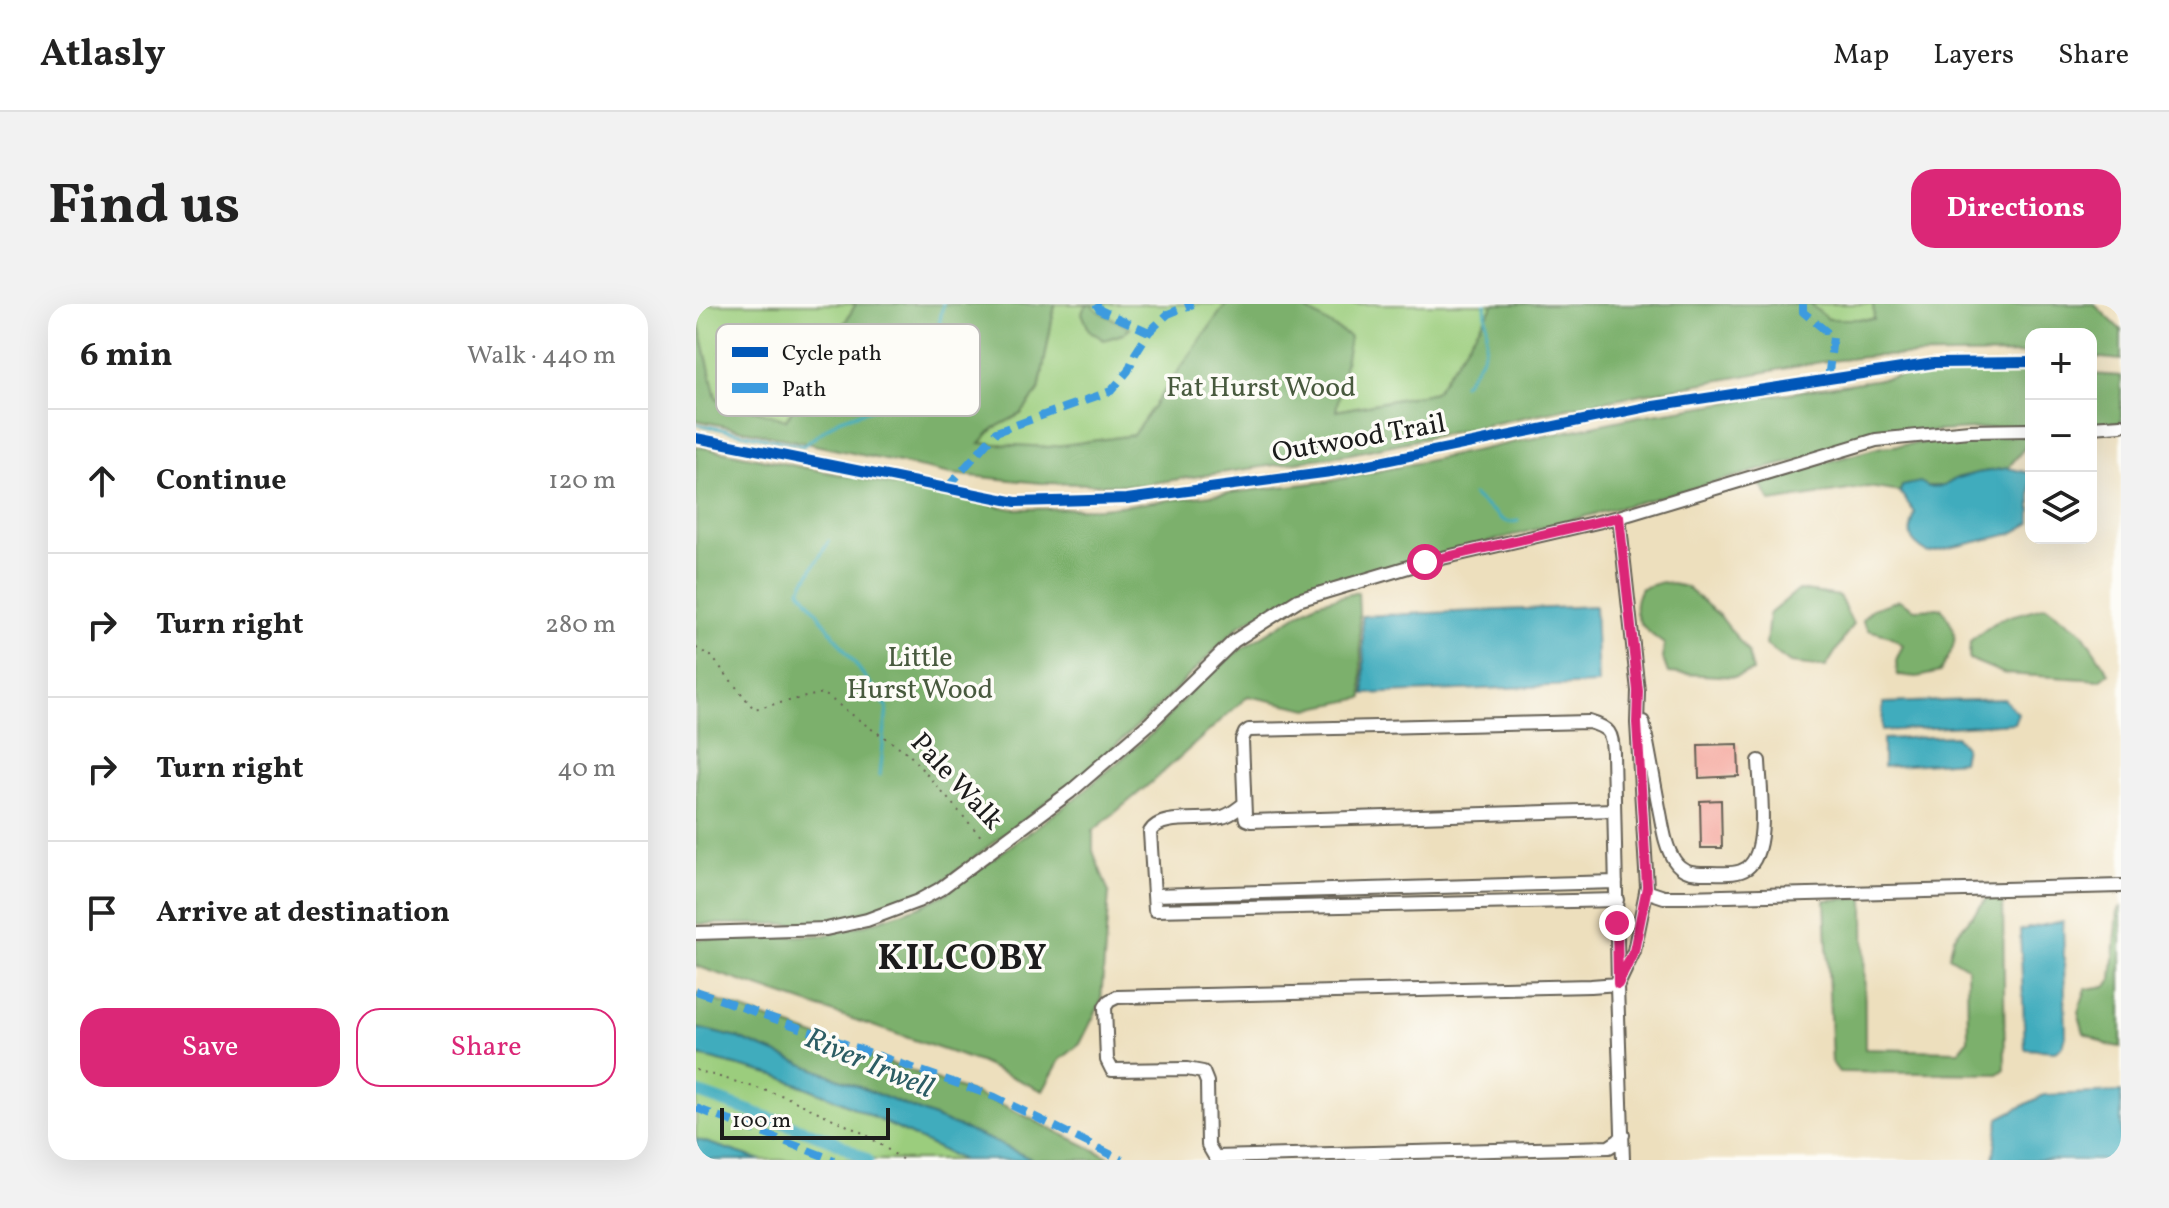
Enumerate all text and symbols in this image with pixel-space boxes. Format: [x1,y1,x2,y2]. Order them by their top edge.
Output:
text: Atlasly [40,29,166,82]
text: Map [1833,36,1889,75]
text: Layers [1933,36,2014,75]
text: Share [2058,36,2129,75]
text: Find us [48,169,240,247]
button: Directions [1911,169,2121,248]
legend [716,324,980,416]
map controls [2025,328,2097,544]
button: + [2025,328,2097,400]
text: 6 min [80,333,173,380]
text: Walk · 440 m [467,338,616,374]
text: Cycle path [782,339,882,370]
park label: Fat Hurst Wood [1166,369,1356,408]
text: Path [782,375,826,406]
button: − [2025,400,2097,472]
street label: Outwood Trail [1269,405,1449,473]
icon: ahead [80,459,124,503]
text: Continue [156,460,287,502]
text: 120 m [548,463,616,499]
button: layers [2025,472,2097,544]
route start [1407,544,1443,580]
icon: right [80,603,124,647]
text: Turn right [156,604,304,646]
text: 280 m [545,607,616,643]
park label: Little Hurst Wood [847,639,993,710]
street label: Pale Walk [901,725,1011,839]
icon: right [80,747,124,791]
text: Turn right [156,748,304,790]
text: 40 m [557,751,616,787]
icon: arrive [80,891,124,935]
text: Arrive at destination [156,892,450,934]
route end [1599,905,1635,941]
district label: KILCOBY [877,935,1049,985]
button: Save [80,1008,340,1087]
button: Share [356,1008,616,1087]
water label: River Irwell [798,1018,940,1110]
scale bar [720,1104,890,1140]
text: 100 m [732,1106,791,1137]

